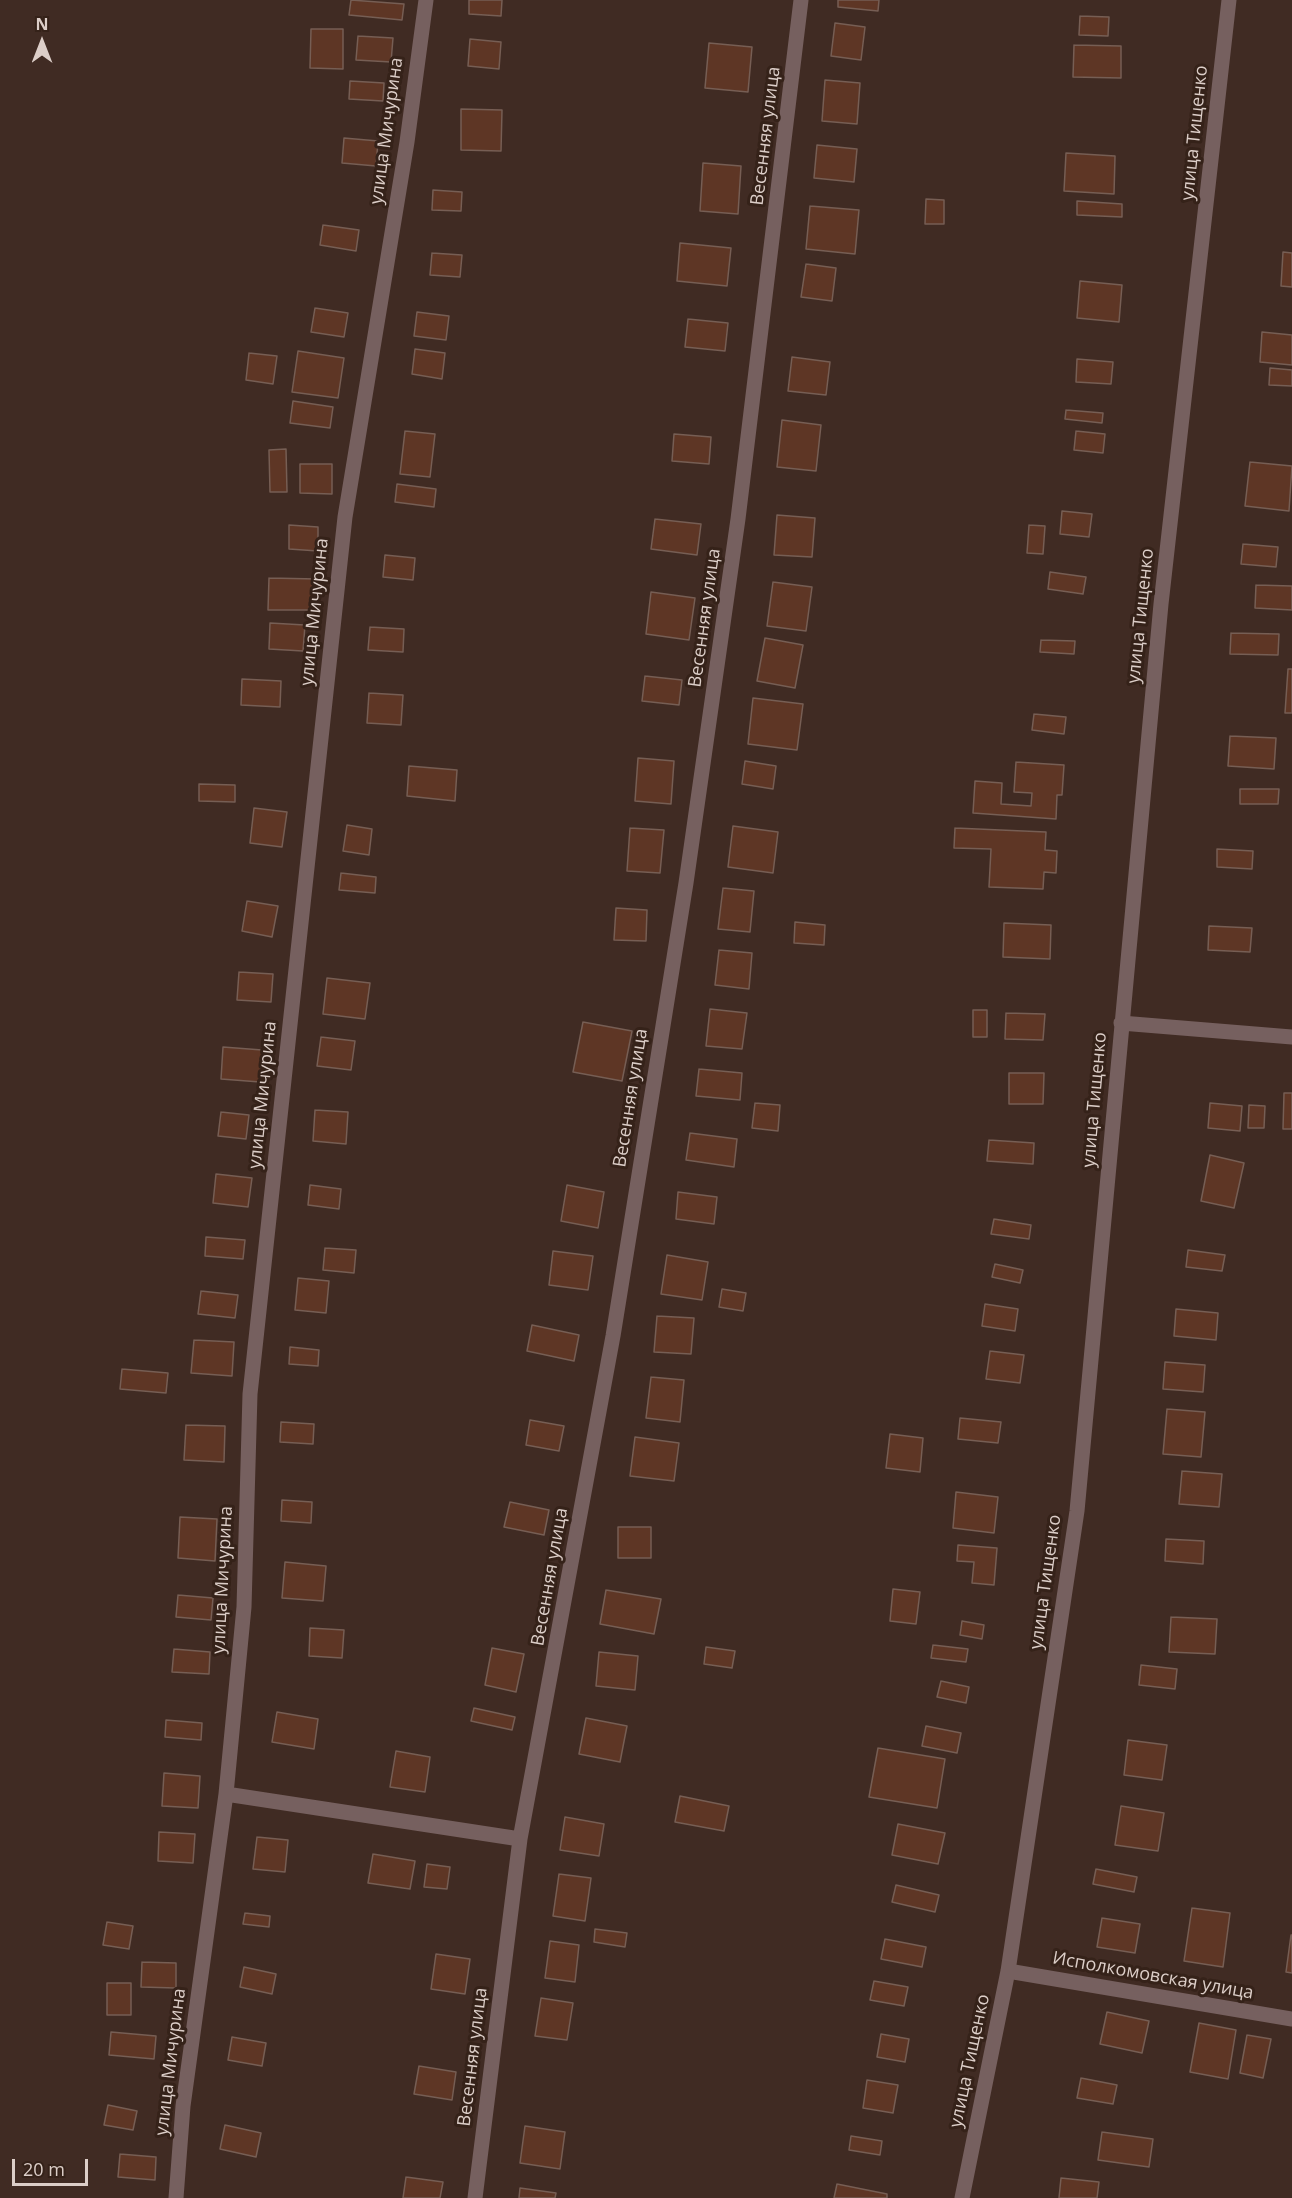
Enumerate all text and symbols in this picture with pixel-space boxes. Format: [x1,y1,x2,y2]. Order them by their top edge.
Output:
north arrow [12,12,72,72]
text: N [35,13,49,35]
street label: улица Мичурина [366,56,408,206]
street label: улица Тищенко [1177,64,1213,202]
street label: Весенняя улица [747,65,785,207]
street label: улица Мичурина [297,537,333,687]
street label: Весенняя улица [685,547,725,689]
street label: улица Тищенко [1123,547,1159,685]
street label: улица Мичурина [245,1020,281,1170]
street label: Весенняя улица [609,1027,653,1169]
street label: улица Тищенко [1078,1031,1112,1169]
street label: улица Мичурина [208,1505,238,1655]
street label: Весенняя улица [527,1506,573,1648]
street label: улица Тищенко [1026,1513,1066,1651]
street label: Исполкомовская улица [1051,1948,1255,2004]
street label: Весенняя улица [454,1986,492,2128]
street label: улица Мичурина [151,1987,191,2137]
street label: улица Тищенко [945,1992,995,2130]
scale bar [15,2147,92,2185]
text: 20 m [23,2157,65,2181]

